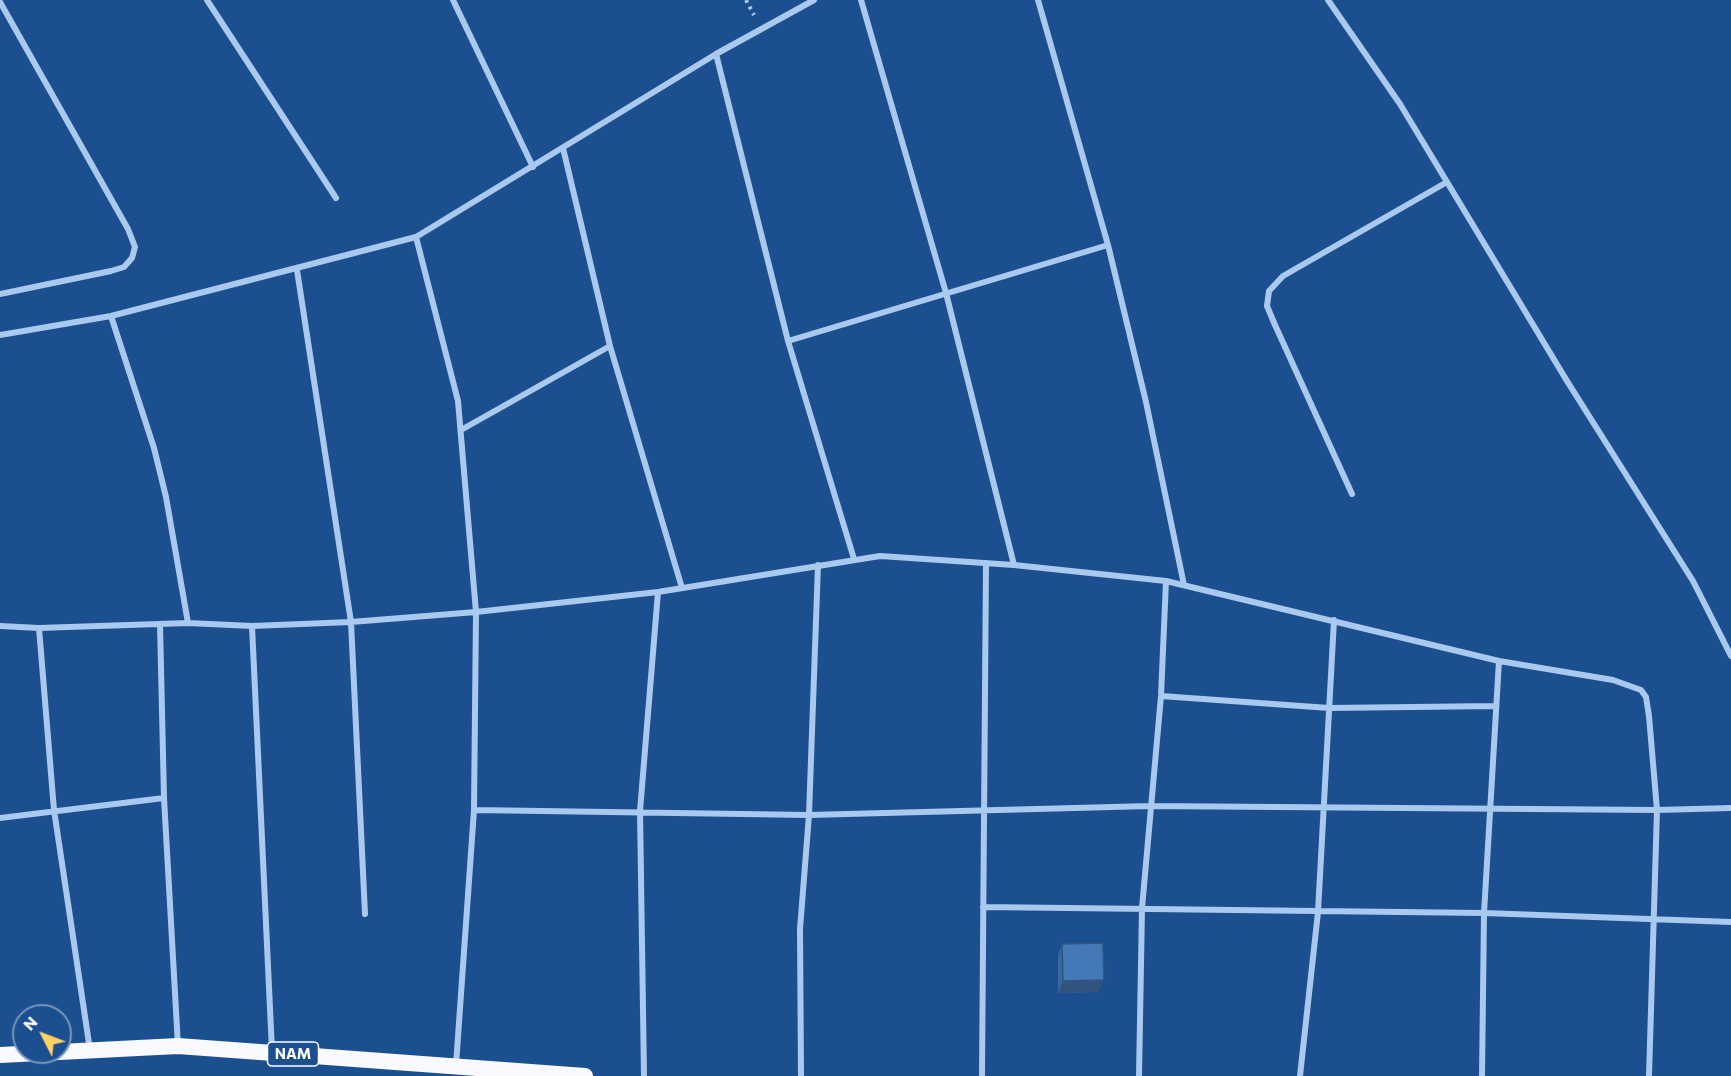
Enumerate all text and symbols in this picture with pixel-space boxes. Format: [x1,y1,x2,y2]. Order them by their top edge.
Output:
north arrow [12,1004,72,1064]
text: N [19,1012,41,1034]
road number: NAM [268,1042,318,1066]

